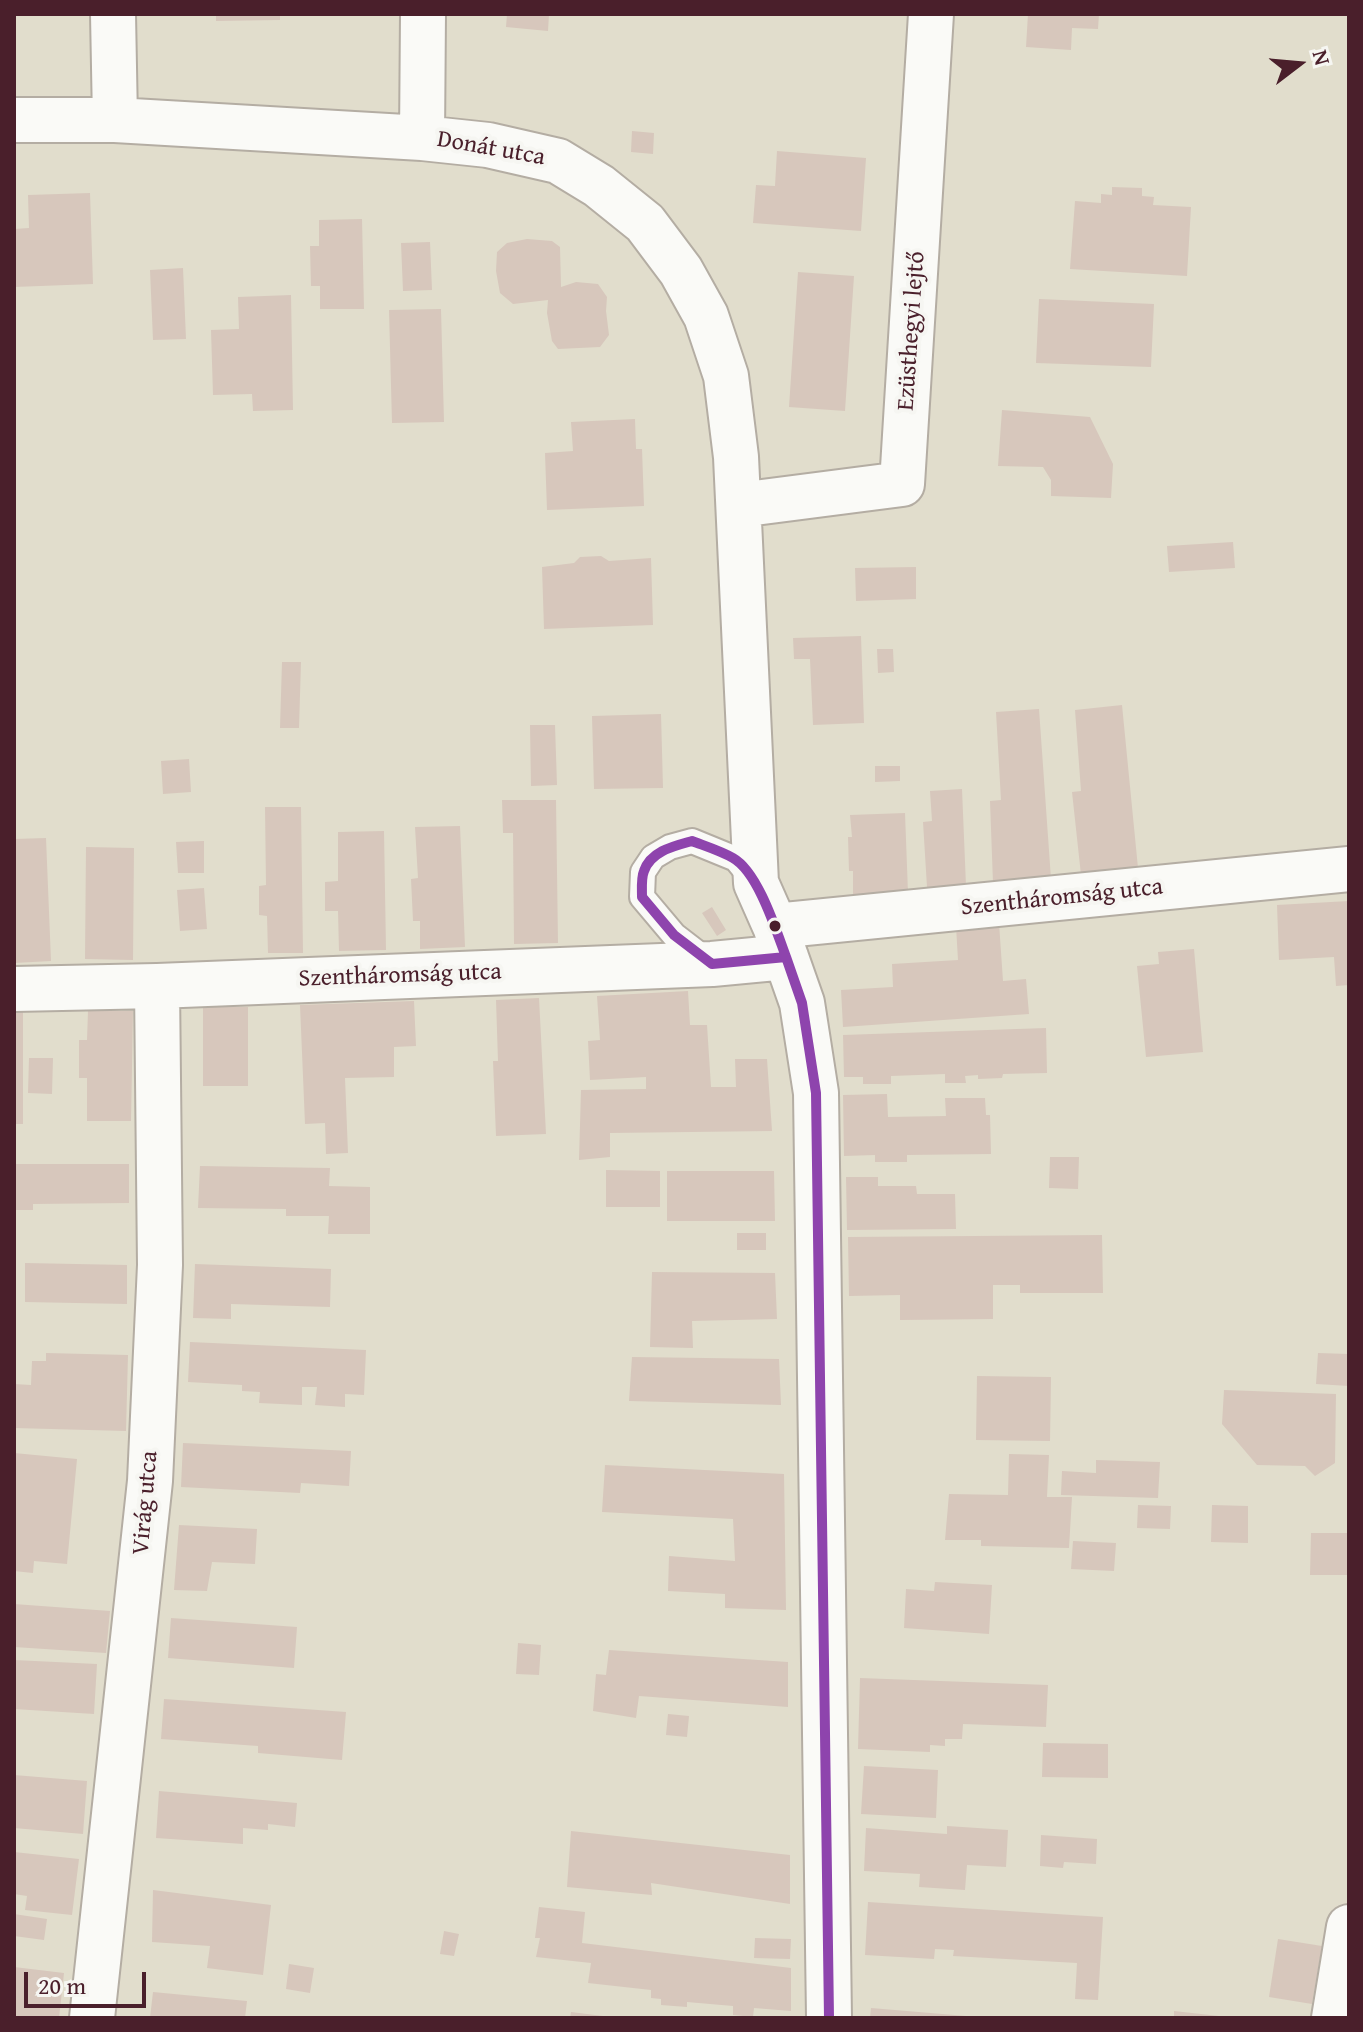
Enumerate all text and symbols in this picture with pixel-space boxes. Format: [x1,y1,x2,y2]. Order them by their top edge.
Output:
north arrow [1259,24,1339,104]
text: N [1305,46,1339,69]
street label: Donát utca [435,125,547,173]
street label: Ezüsthegyi lejtő [892,250,932,412]
street label: Szentháromság utca [959,873,1165,923]
unlabelled marker [767,918,783,934]
street label: Szentháromság utca [298,958,502,994]
street label: Virág utca [127,1450,165,1556]
scale bar [28,1956,150,2006]
text: 20 m [38,1968,86,2003]

